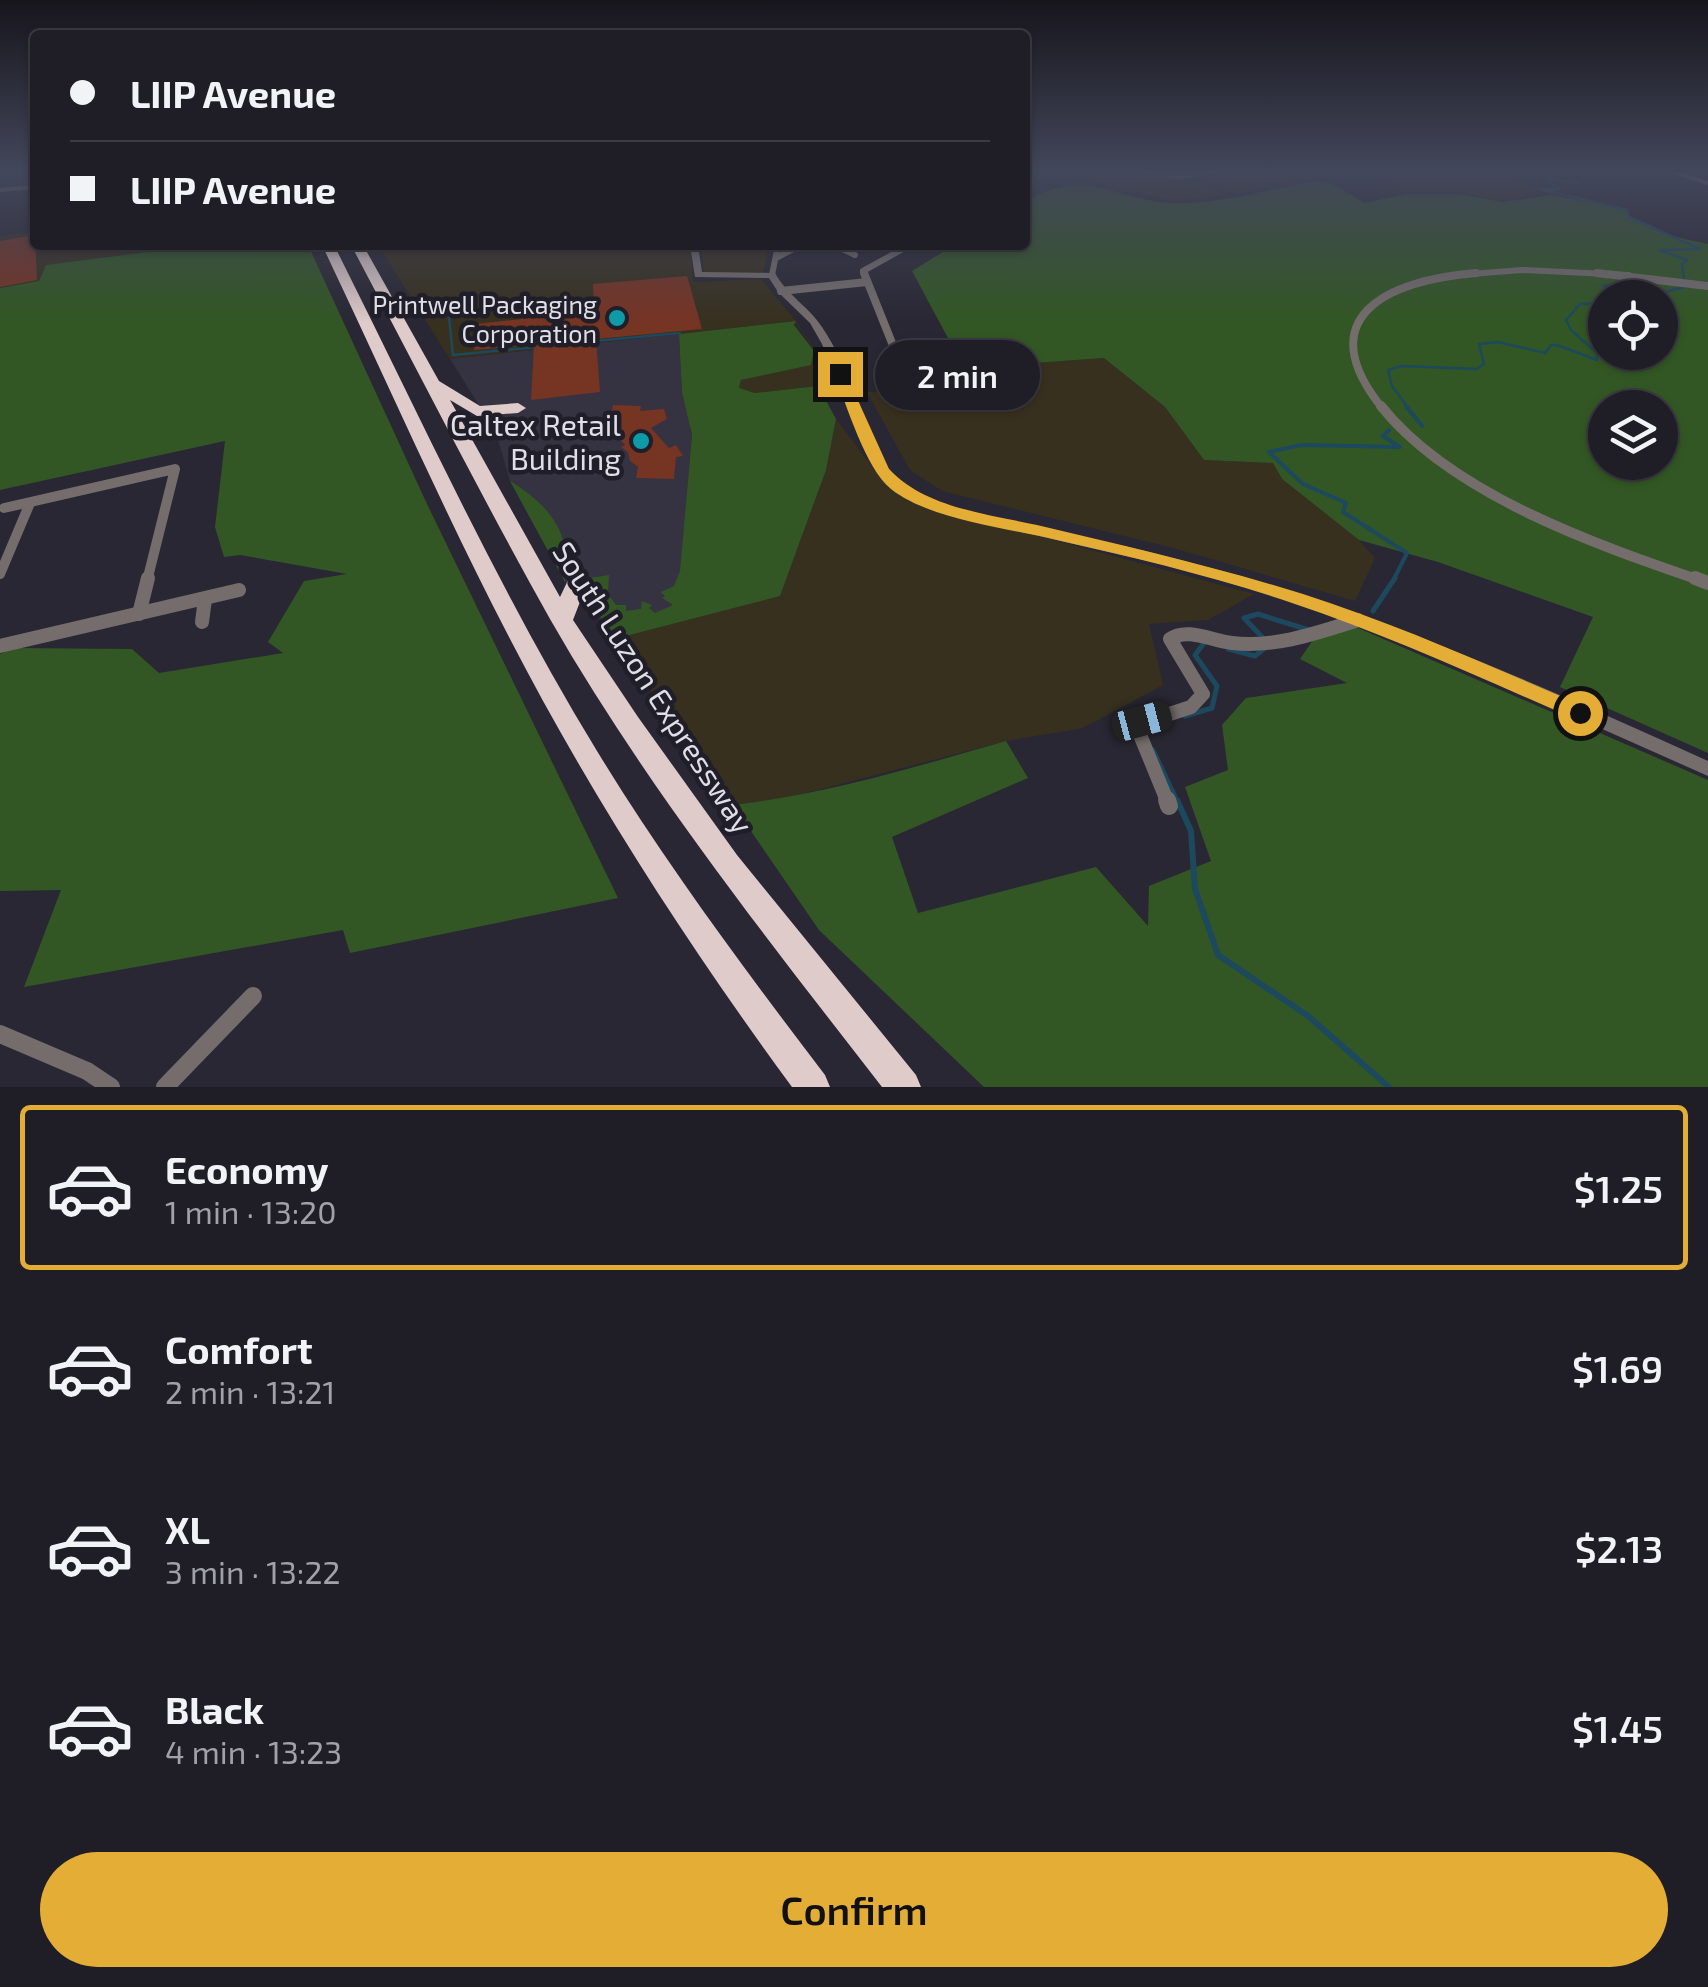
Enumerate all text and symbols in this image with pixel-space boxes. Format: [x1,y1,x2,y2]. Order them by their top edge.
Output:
text: LIIP Avenue [130,70,336,116]
text: LIIP Avenue [130,166,336,212]
map controls [1588,280,1678,480]
button: locate [1588,280,1678,370]
place label: Printwell Packaging Corporation [373,289,597,348]
marker: Printwell Packaging Corporation [606,307,628,329]
callout: 2 min [875,339,1040,409]
route end [818,352,863,397]
text: 2 min [917,356,998,394]
button: layers [1588,390,1678,480]
place label: Caltex Retail Building [450,406,621,476]
marker: Caltex Retail Building [630,430,652,452]
street label: South Luzon Expressway [546,534,762,840]
route start [1558,691,1603,736]
car [1109,699,1175,743]
icon: car [45,1143,135,1233]
text: Economy [165,1146,329,1192]
text: $1.25 [1574,1165,1663,1211]
text: 1 min · 13:20 [165,1192,337,1230]
icon: car [45,1323,135,1413]
text: Comfort [165,1326,313,1372]
text: $1.69 [1572,1345,1663,1391]
text: 2 min · 13:21 [165,1372,335,1410]
icon: car [45,1503,135,1593]
text: XL [165,1506,210,1552]
text: $2.13 [1575,1525,1663,1571]
text: 3 min · 13:22 [165,1552,340,1590]
icon: car [45,1683,135,1773]
text: Black [165,1686,264,1732]
text: $1.45 [1572,1705,1663,1751]
text: 4 min · 13:23 [165,1732,342,1770]
button: Confirm [40,1852,1668,1967]

